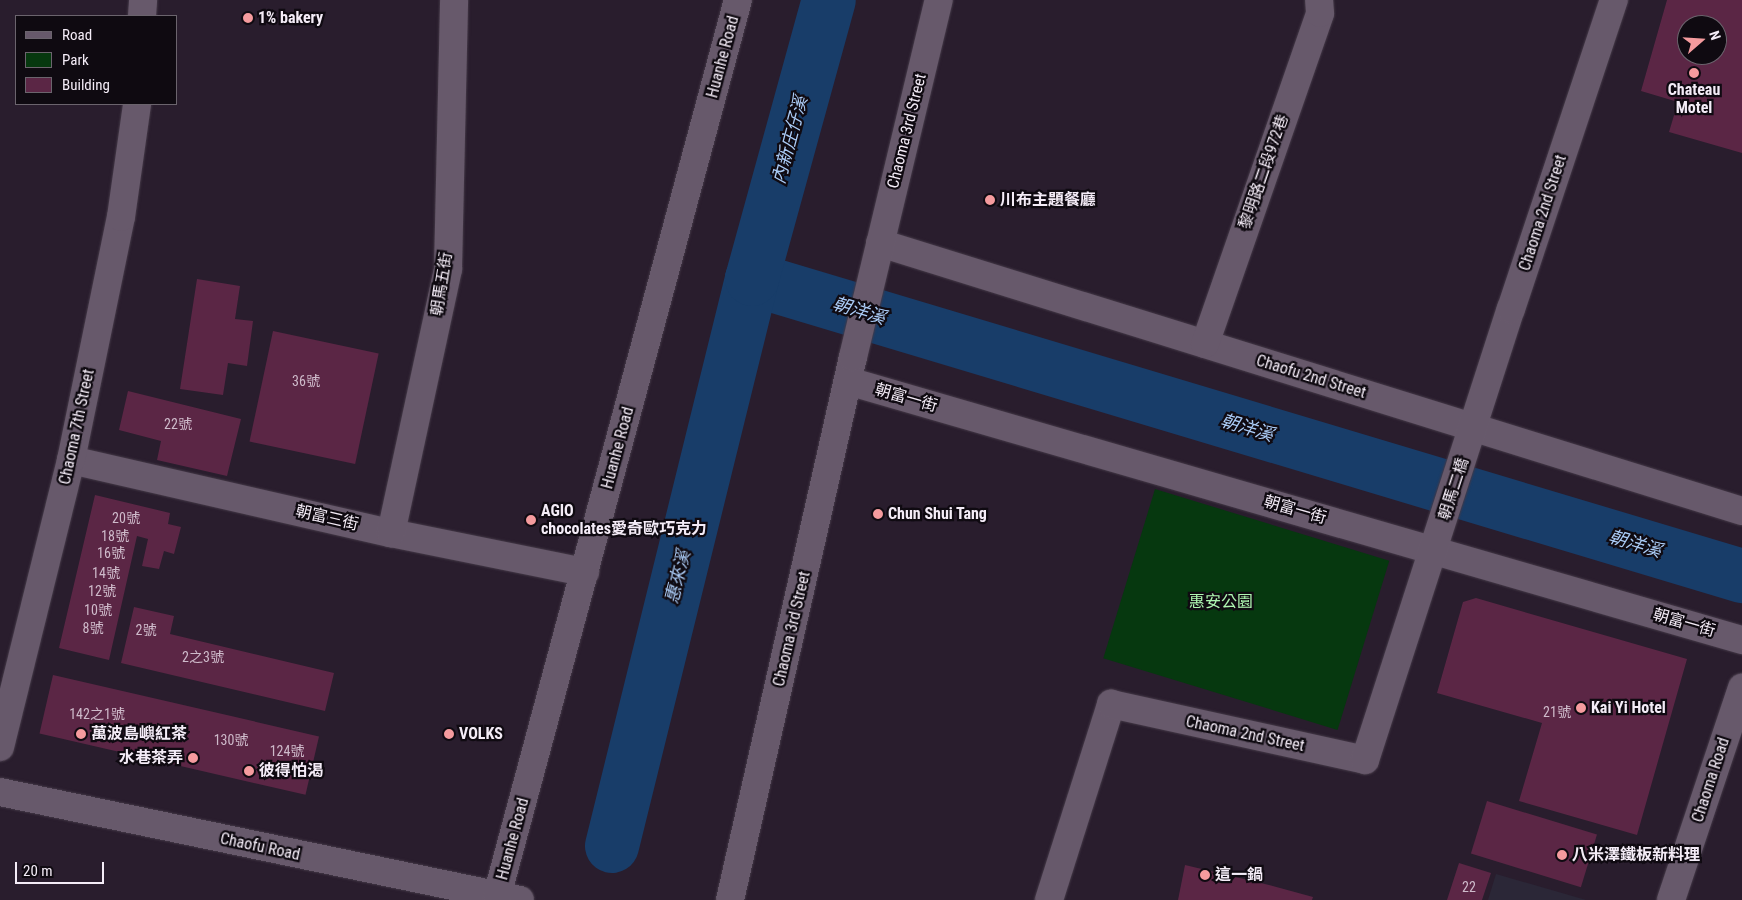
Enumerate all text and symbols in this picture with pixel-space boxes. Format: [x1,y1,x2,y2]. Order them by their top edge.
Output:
place label: 1% bakery [258,8,323,28]
marker: 1% bakery [242,12,254,24]
street label: Huanhe Road [703,14,743,100]
legend [15,15,178,105]
north arrow [1677,15,1727,65]
text: Road [62,26,92,44]
text: N [1706,29,1724,42]
text: Park [62,51,89,69]
marker: Chateau Motel [1688,67,1700,79]
street label: Chaoma 3rd Street [883,72,931,190]
text: Building [62,76,110,94]
place label: Chateau Motel [1668,80,1720,118]
water label: 內新庄仔溪 [768,94,812,186]
street label: 黎明路二段972巷 [1235,112,1293,232]
street label: Chaoma 2nd Street [1515,153,1571,273]
place label: 川布主題餐廳 [1000,190,1096,210]
marker: 川布主題餐廳 [984,194,996,206]
street label: 朝馬五街 [428,251,456,317]
water label: 朝洋溪 [830,293,888,329]
street label: Chaofu 2nd Street [1254,351,1368,403]
street label: Chaoma 7th Street [55,368,99,486]
house number: 36號 [292,373,320,389]
street label: 朝富一街 [873,380,939,416]
street label: Huanhe Road [598,405,638,491]
water label: 朝洋溪 [1218,410,1276,446]
house number: 22號 [164,416,192,432]
street label: 朝馬二橋 [1435,456,1473,522]
street label: 朝富一街 [1262,492,1328,528]
street label: 朝富三街 [294,501,360,535]
place label: AGIO chocolates愛奇歐巧克力 [541,501,707,539]
place label: Chun Shui Tang [888,504,987,524]
marker: Chun Shui Tang [872,508,884,520]
house number: 20號 [112,510,140,526]
marker: AGIO chocolates愛奇歐巧克力 [525,514,537,526]
water label: 朝洋溪 [1606,526,1664,562]
house number: 18號 [101,528,129,544]
house number: 16號 [97,545,125,561]
water label: 惠來溪 [661,548,695,606]
house number: 14號 [92,565,120,581]
street label: Chaoma 3rd Street [769,570,815,688]
house number: 12號 [88,583,116,599]
park label: 惠安公園 [1189,592,1253,612]
house number: 10號 [84,602,112,618]
street label: 朝富一街 [1651,605,1717,641]
house number: 8號 [83,620,103,636]
house number: 2號 [136,622,156,638]
house number: 2之3號 [182,649,224,665]
place label: Kai Yi Hotel [1591,698,1666,718]
marker: Kai Yi Hotel [1575,702,1587,714]
house number: 21號 [1543,704,1571,720]
house number: 142之1號 [69,706,125,722]
street label: Chaoma 2nd Street [1184,712,1306,756]
place label: 萬波島嶼紅茶 [91,724,187,744]
place label: VOLKS [459,724,503,744]
marker: 萬波島嶼紅茶 [75,728,87,740]
marker: VOLKS [443,728,455,740]
house number: 130號 [214,732,248,748]
street label: Chaoma Road [1688,735,1734,825]
house number: 124號 [270,743,304,759]
place label: 水巷茶弄 [119,748,183,768]
marker: 水巷茶弄 [187,752,199,764]
place label: 彼得怕渴 [259,761,323,781]
marker: 彼得怕渴 [243,765,255,777]
street label: Huanhe Road [493,796,533,882]
street label: Chaofu Road [218,829,302,865]
place label: 八米澤鐵板新料理 [1572,845,1700,865]
marker: 八米澤鐵板新料理 [1556,849,1568,861]
scale bar [18,852,106,884]
text: 20 m [23,862,53,880]
place label: 這一鍋 [1215,865,1263,885]
marker: 這一鍋 [1199,869,1211,881]
house number: 22 [1462,879,1476,895]

